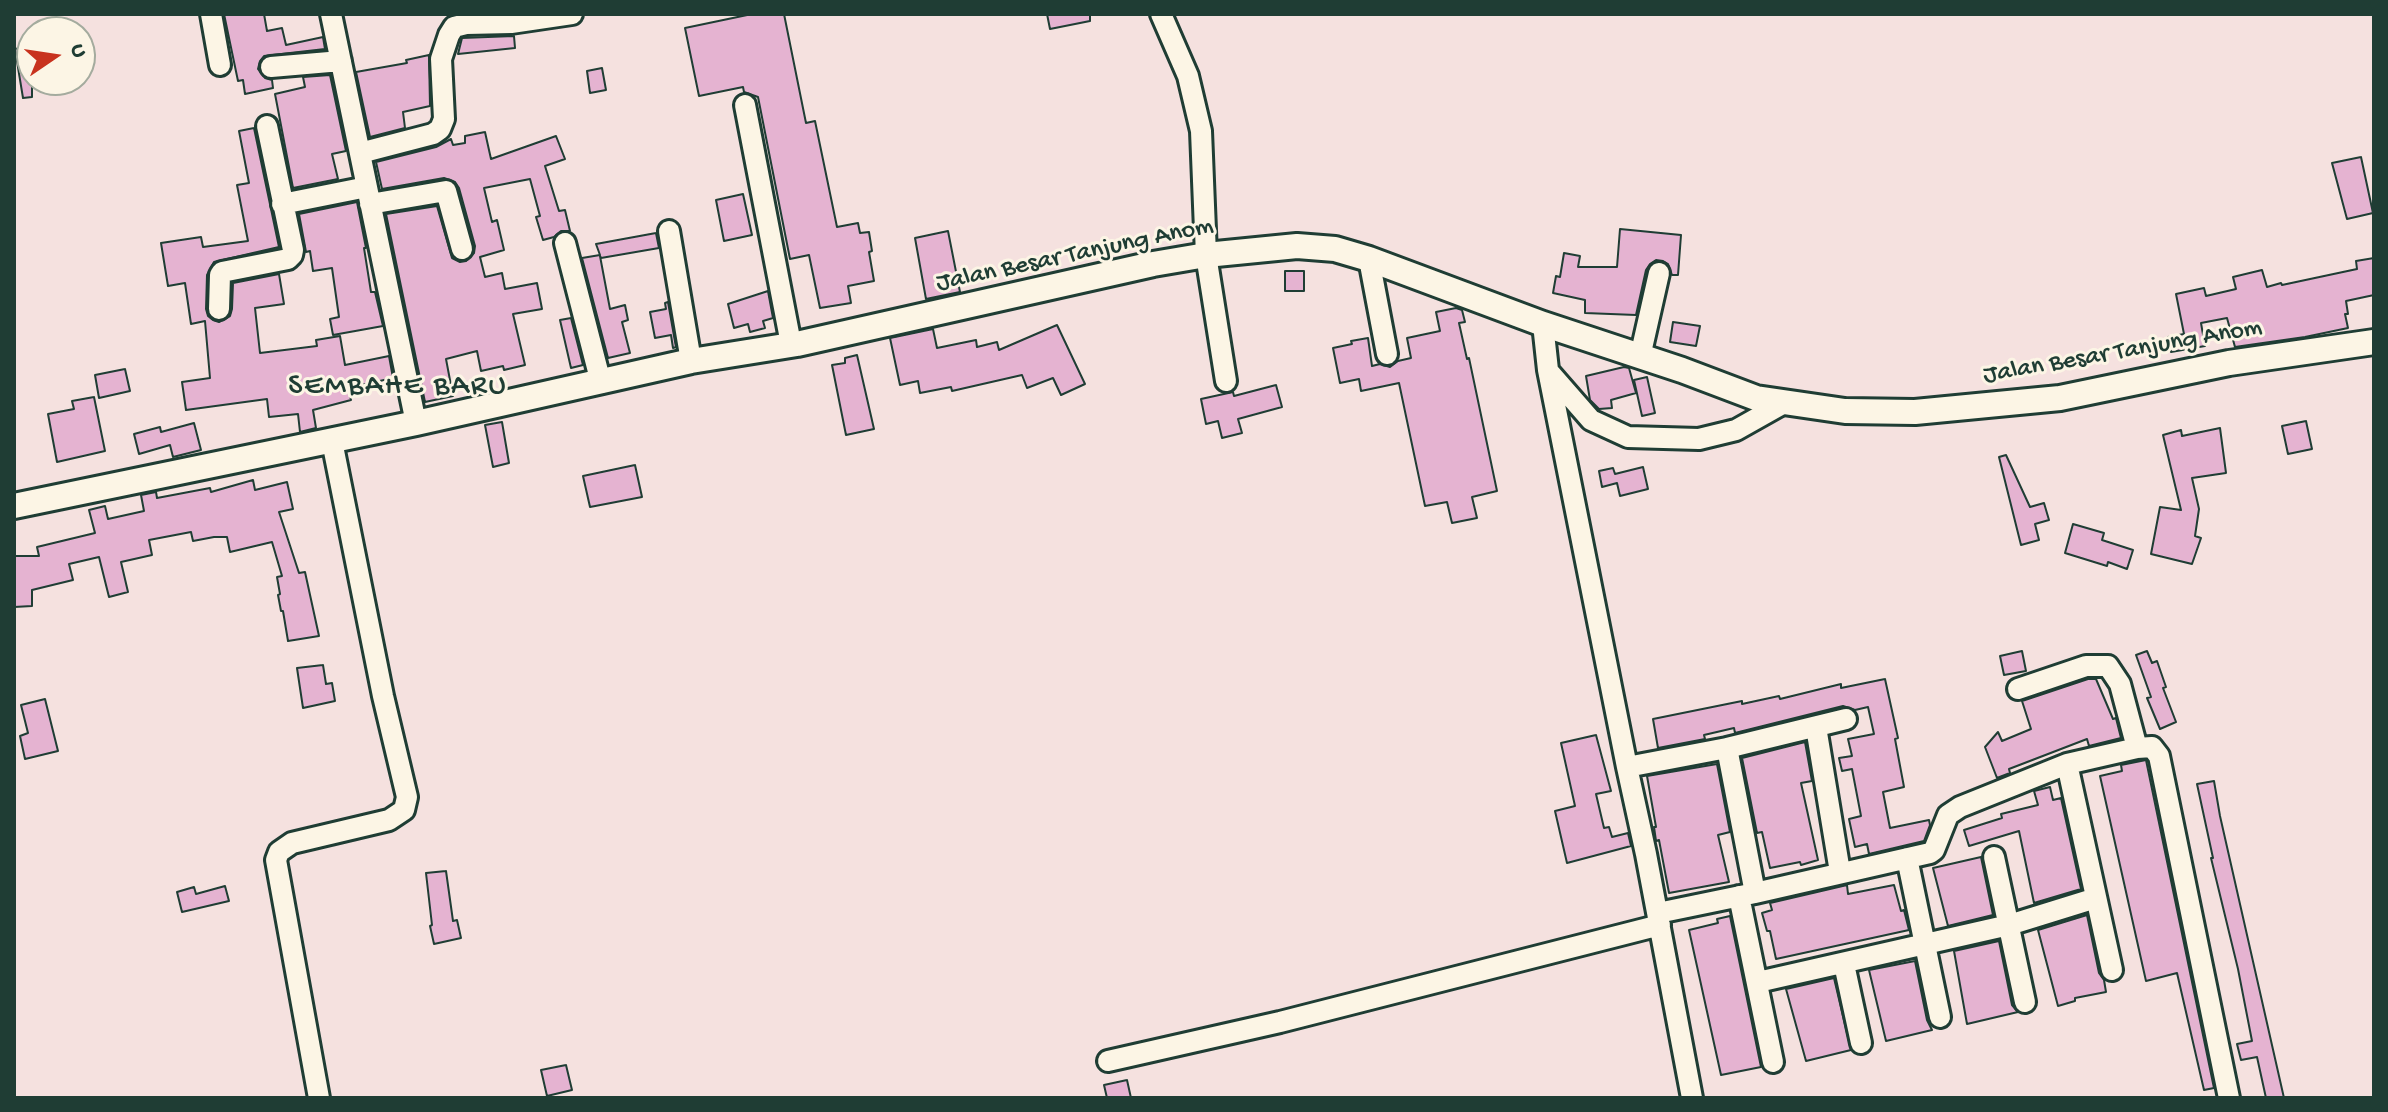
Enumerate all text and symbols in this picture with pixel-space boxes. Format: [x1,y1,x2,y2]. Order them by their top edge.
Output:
north arrow [16,16,96,96]
text: U [63,42,92,60]
street label: Jalan Besar Tanjung Anom [934,211,1216,301]
street label: Jalan Besar Tanjung Anom [1981,313,2265,393]
district label: SEMBAHE BARU [288,370,508,406]

